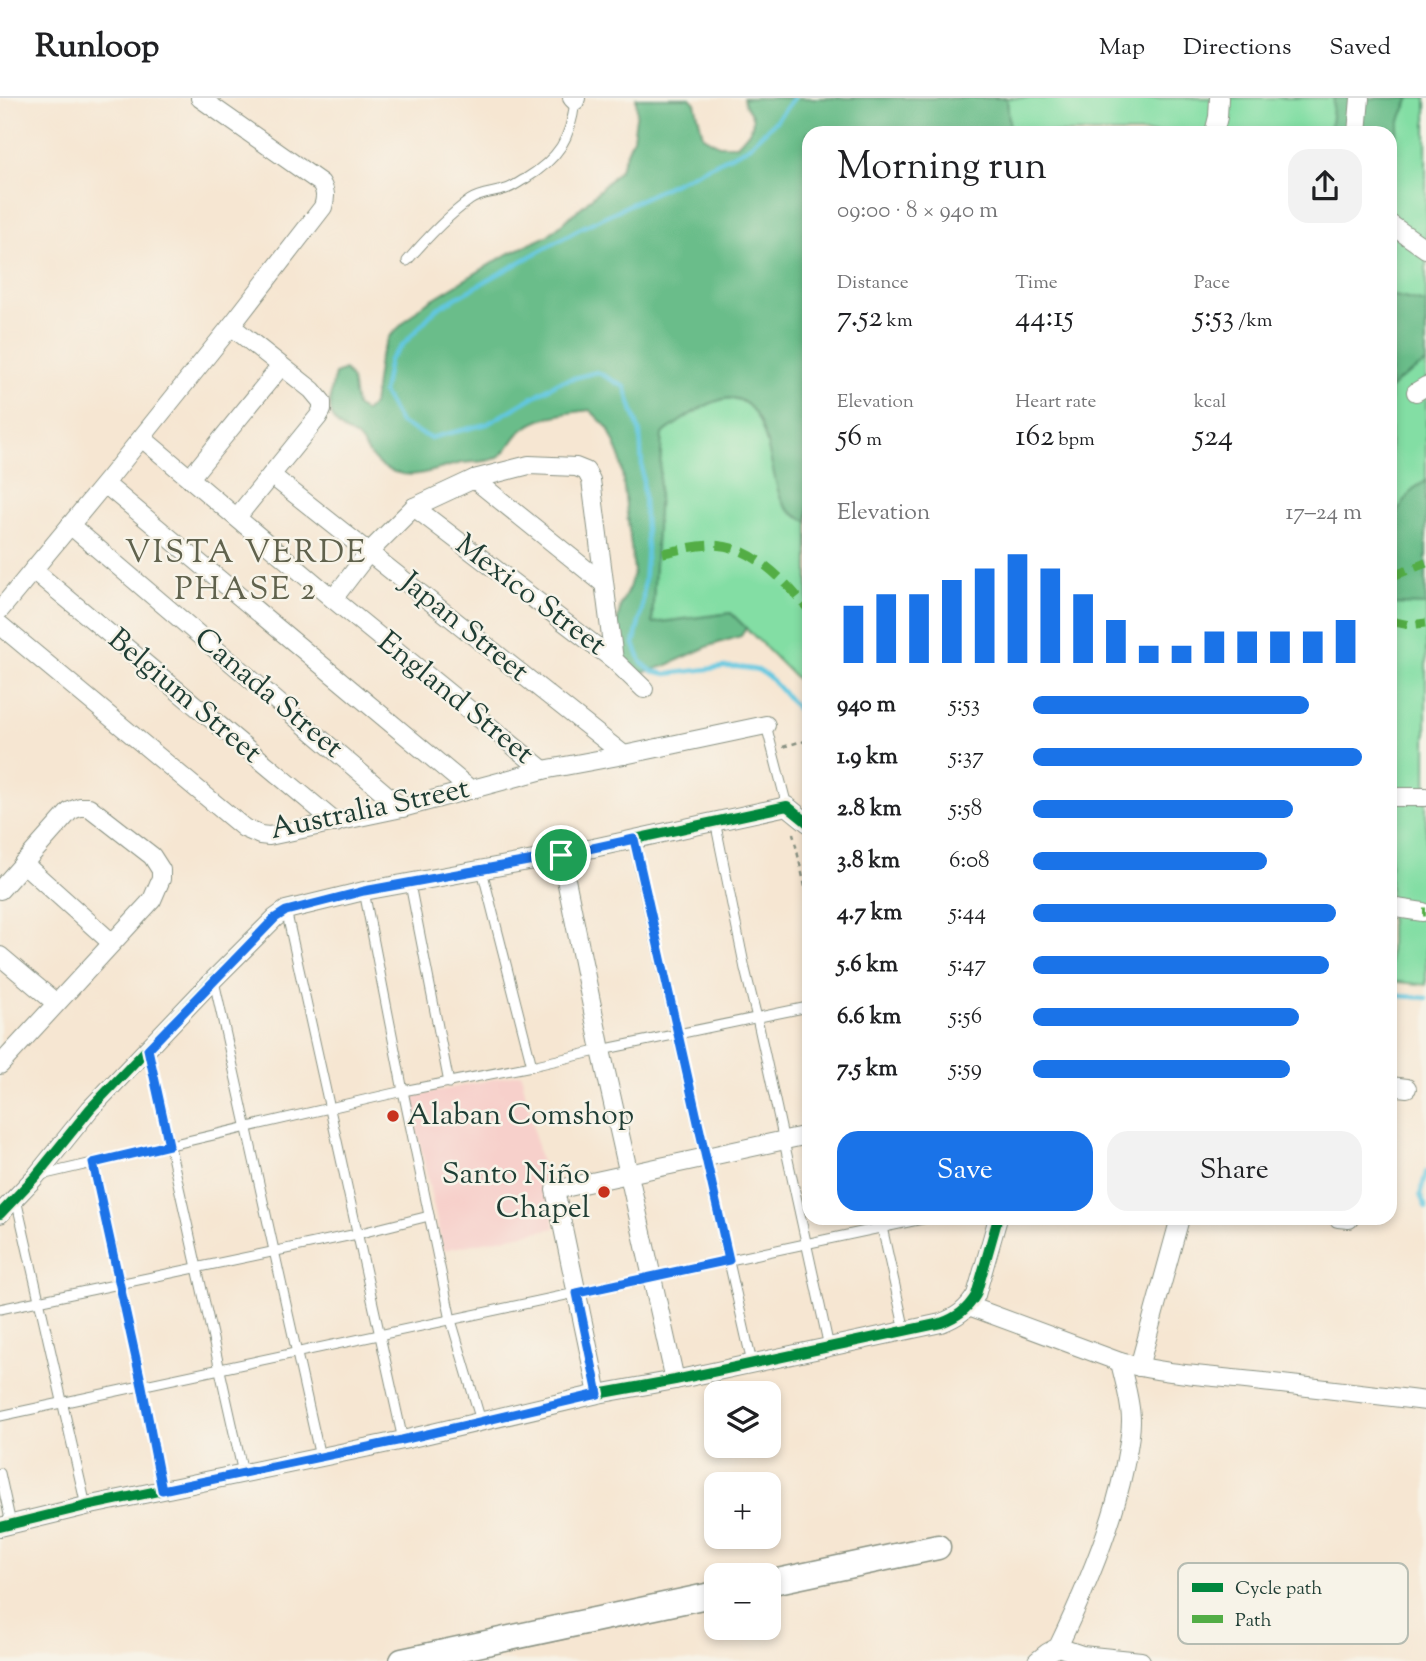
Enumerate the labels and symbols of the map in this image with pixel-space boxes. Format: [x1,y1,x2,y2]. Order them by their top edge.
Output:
street label: Mexico Street [445,525,615,667]
district label: VISTA VERDE PHASE 2 [125,531,367,614]
street label: Japan Street [389,561,537,693]
street label: Canada Street [184,619,352,769]
street label: Belgium Street [98,620,270,774]
street label: England Street [367,622,543,776]
street label: Australia Street [267,768,473,852]
pin [531,825,591,885]
place label: Alaban Comshop [407,1095,634,1138]
marker: Alaban Comshop [385,1108,401,1124]
place label: Santo Niño Chapel [442,1154,590,1231]
marker: Santo Niño Chapel [596,1184,612,1200]
legend [1178,1563,1408,1644]
text: Cycle path [1235,1576,1322,1603]
text: Path [1235,1608,1272,1635]

